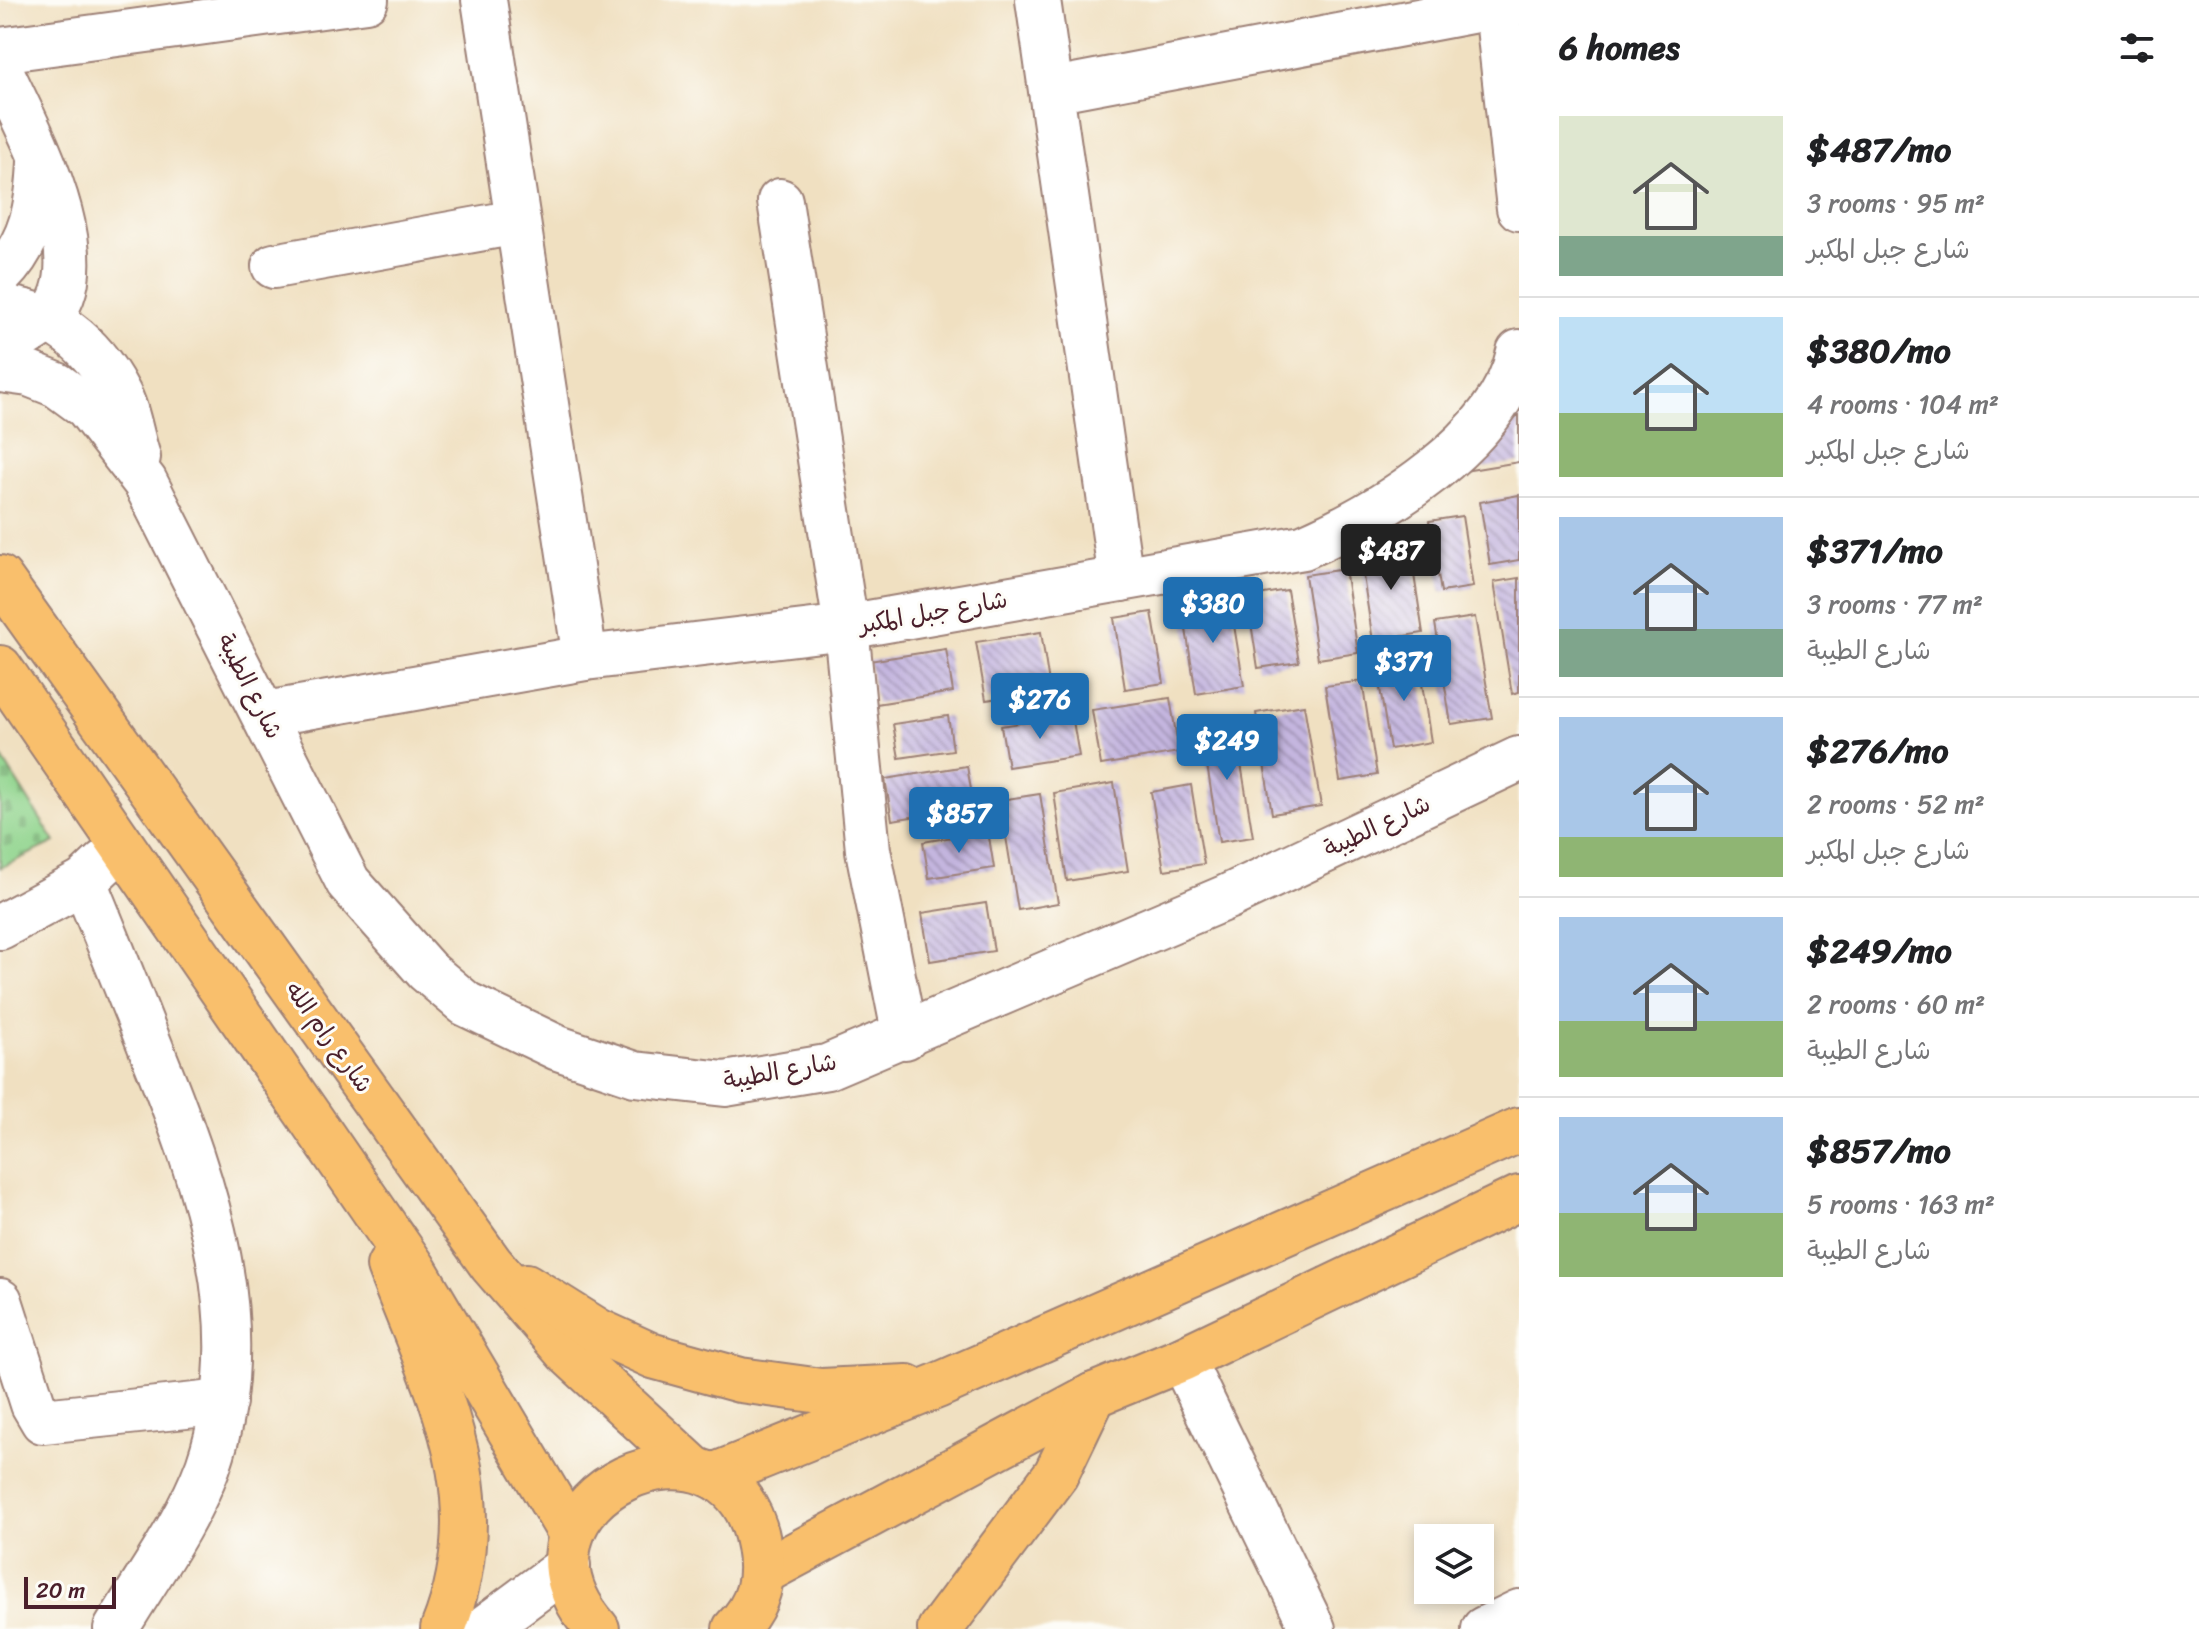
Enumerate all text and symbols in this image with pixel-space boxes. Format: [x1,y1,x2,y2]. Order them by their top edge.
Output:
text: 6 homes [1559,18,1680,78]
icon: filters [2115,26,2159,70]
text: $487/mo [1807,120,1951,180]
icon: home [1623,148,1719,244]
text: 3 rooms · 95 m² [1807,180,1985,226]
text: شارع جبل المكبر [1807,226,1970,272]
text: $380/mo [1807,321,1951,381]
icon: home [1623,349,1719,445]
text: 4 rooms · 104 m² [1807,381,1999,427]
text: شارع جبل المكبر [1807,427,1970,473]
text: $371/mo [1807,521,1943,581]
pin: $487 [1344,524,1438,592]
text: $487 [1359,527,1423,573]
icon: home [1623,549,1719,645]
pin: $380 [1166,577,1260,645]
street label: شارع جبل المكبر [853,578,1011,646]
text: $380 [1181,580,1245,626]
text: 3 rooms · 77 m² [1807,581,1983,627]
street label: شارع الطيبة [205,626,295,746]
text: شارع الطيبة [1807,627,1931,673]
pin: $371 [1357,635,1451,703]
text: $371 [1375,638,1433,684]
pin: $276 [993,673,1087,741]
text: $276 [1009,676,1071,722]
pin: $249 [1180,714,1274,782]
text: $249 [1195,717,1259,763]
text: $276/mo [1807,721,1948,781]
icon: home [1623,749,1719,845]
text: 2 rooms · 52 m² [1807,781,1985,827]
street label: شارع الطيبة [1316,783,1438,869]
pin: $857 [912,787,1006,855]
text: $857 [927,790,991,836]
text: شارع جبل المكبر [1807,827,1970,873]
text: $249/mo [1807,921,1952,981]
icon: home [1623,949,1719,1045]
street label: شارع رام الله [274,972,384,1102]
text: 2 rooms · 60 m² [1807,981,1985,1027]
text: شارع الطيبة [1807,1027,1931,1073]
street label: شارع الطيبة [720,1040,840,1102]
text: $857/mo [1807,1121,1951,1181]
icon: home [1623,1149,1719,1245]
text: 5 rooms · 163 m² [1807,1181,1995,1227]
text: شارع الطيبة [1807,1227,1931,1273]
map controls [1414,1524,1494,1604]
button: layers [1414,1524,1494,1604]
text: 20 m [36,1571,85,1610]
scale bar [24,1573,116,1609]

